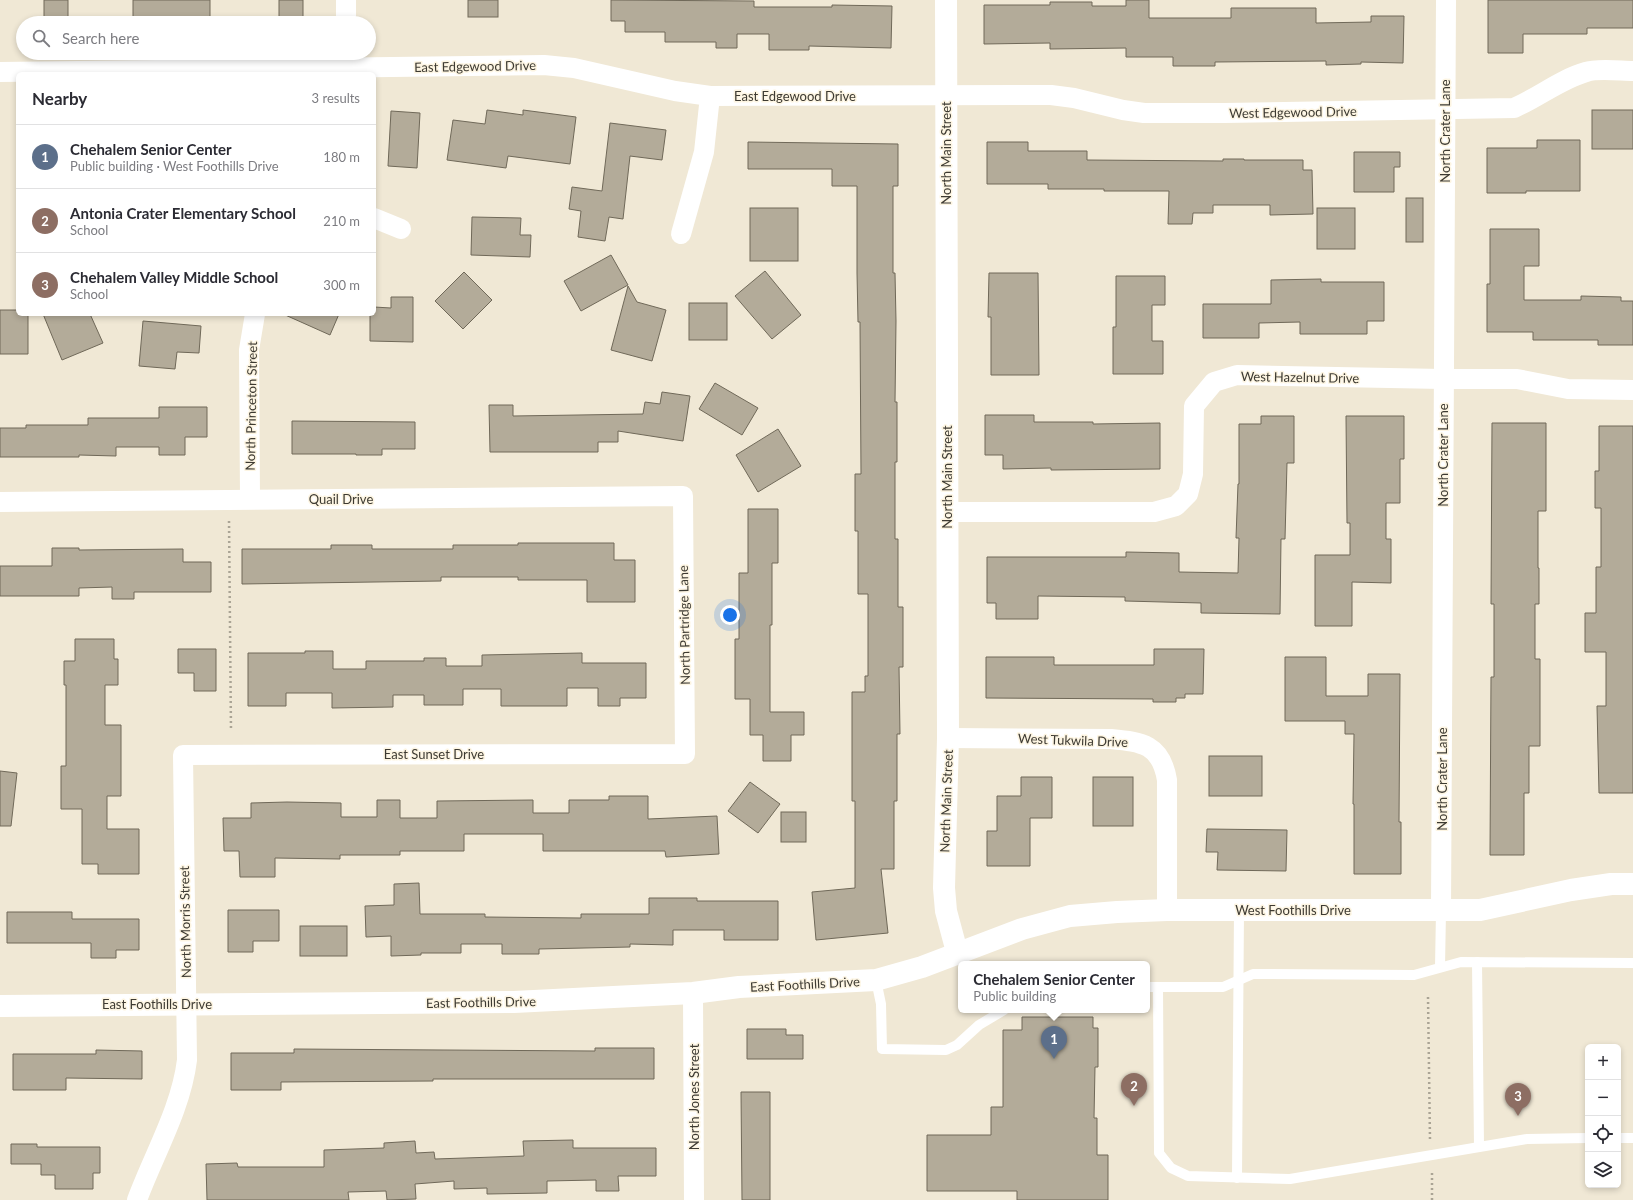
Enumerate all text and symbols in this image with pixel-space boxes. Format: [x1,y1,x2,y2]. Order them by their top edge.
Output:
search box [16,16,376,60]
icon: search [30,27,52,49]
text: Search here [62,29,139,47]
street label: East Edgewood Drive [414,57,536,75]
street label: North Crater Lane [1437,79,1453,183]
text: Nearby [32,88,87,109]
street label: East Edgewood Drive [734,88,856,104]
text: 3 results [312,90,360,106]
street label: North Main Street [938,101,954,205]
street label: West Edgewood Drive [1229,103,1357,121]
text: Chehalem Senior Center [70,140,232,158]
text: 1 [41,149,49,165]
text: 180 m [323,149,360,165]
text: Public building · West Foothills Drive [70,158,279,174]
text: Antonia Crater Elementary School [70,204,296,222]
text: 2 [41,213,49,229]
text: 210 m [323,213,360,229]
text: School [70,222,108,238]
text: Chehalem Valley Middle School [70,268,278,286]
text: 3 [41,277,49,293]
text: 300 m [323,277,360,293]
text: School [70,286,108,302]
street label: North Princeton Street [242,341,260,471]
street label: West Hazelnut Drive [1241,368,1360,386]
street label: North Crater Lane [1435,403,1451,507]
street label: North Main Street [939,425,955,529]
street label: Quail Drive [309,491,373,507]
street label: North Partridge Lane [675,565,693,685]
your location [720,605,740,625]
street label: North Crater Lane [1434,727,1450,831]
street label: West Tukwila Drive [1018,730,1128,750]
street label: East Sunset Drive [384,746,484,762]
street label: North Main Street [936,749,956,853]
street label: North Morris Street [176,865,194,978]
street label: West Foothills Drive [1235,902,1351,918]
popup [958,961,1150,1013]
text: Chehalem Senior Center [973,970,1135,988]
street label: East Foothills Drive [750,973,860,995]
text: Public building [973,988,1056,1004]
street label: East Foothills Drive [426,993,536,1011]
street label: East Foothills Drive [102,996,212,1012]
pin: 1 [1041,1026,1067,1059]
street label: North Jones Street [686,1043,702,1150]
map controls [1585,1044,1621,1188]
button: + [1585,1044,1621,1080]
pin: 2 [1121,1073,1147,1106]
button: − [1585,1080,1621,1116]
pin: 3 [1505,1083,1531,1116]
button: locate [1585,1116,1621,1152]
button: layers [1585,1152,1621,1188]

